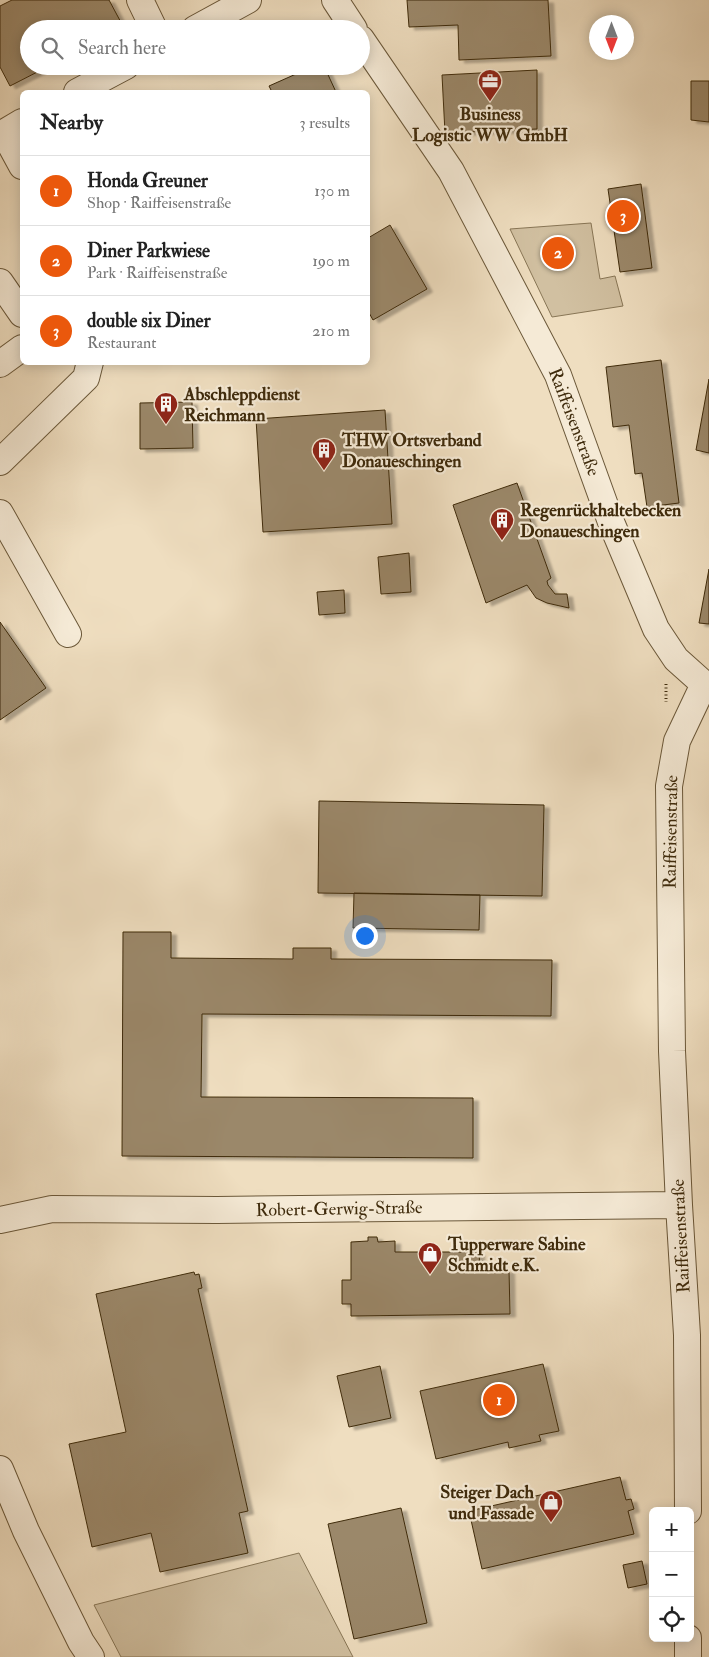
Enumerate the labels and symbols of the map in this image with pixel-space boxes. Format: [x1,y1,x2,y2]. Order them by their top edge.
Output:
north arrow [589,15,634,60]
office icon: Business Logistic WW GmbH [477,68,503,102]
place label: Business Logistic WW GmbH [412,103,568,147]
pin: 3 [607,197,639,235]
pin: 2 [542,234,574,272]
street label: Raiffeisenstraße [543,365,605,480]
place label: Abschleppdienst Reichmann [183,383,300,427]
building icon: Abschleppdienst Reichmann [153,391,179,425]
place label: THW Ortsverband Donaueschingen [341,429,482,473]
building icon: THW Ortsverband Donaueschingen [311,437,337,471]
place label: Regenrückhaltebecken Donaueschingen [520,499,682,543]
building icon: Regenrückhaltebecken Donaueschingen [489,507,515,541]
street label: Raiffeisenstraße [659,774,684,889]
your location [352,923,378,949]
street label: Raiffeisenstraße [667,1178,695,1294]
street label: Robert-Gerwig-Straße [255,1196,423,1222]
place label: Tupperware Sabine Schmidt e.K. [447,1233,586,1277]
shop icon: Tupperware Sabine Schmidt e.K. [417,1241,443,1275]
pin: 1 [483,1381,515,1419]
place label: Steiger Dach und Fassade [440,1481,535,1525]
shop icon: Steiger Dach und Fassade [538,1489,564,1523]

